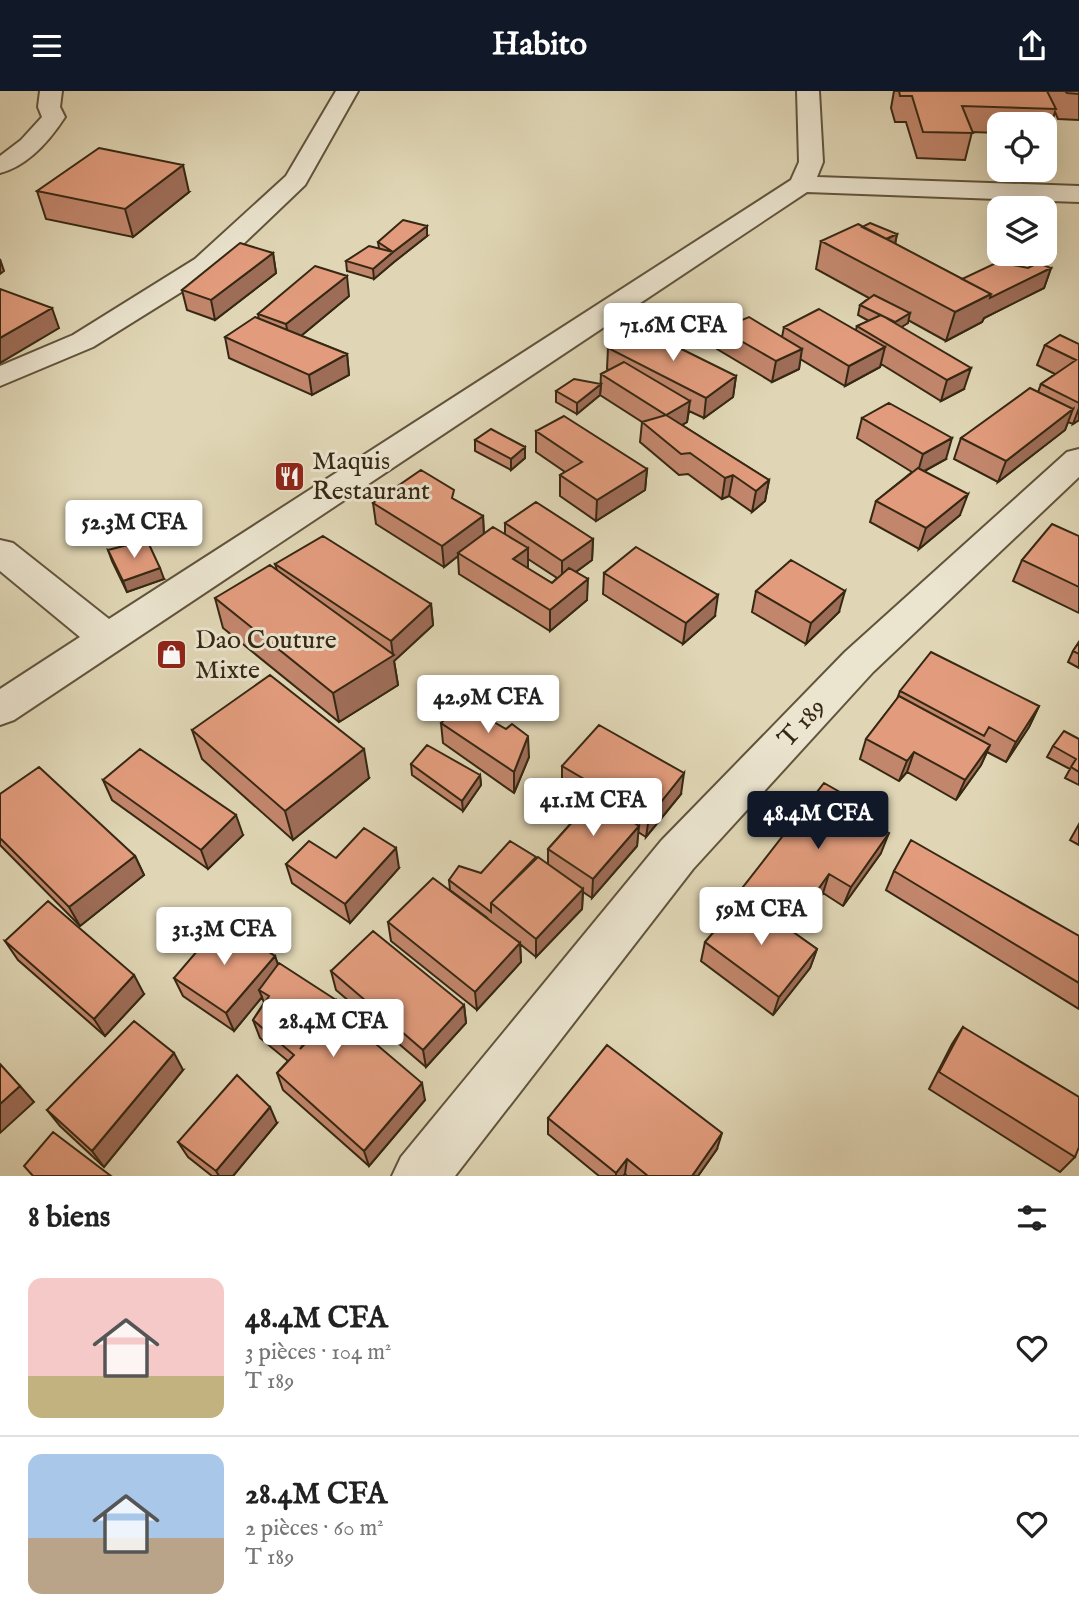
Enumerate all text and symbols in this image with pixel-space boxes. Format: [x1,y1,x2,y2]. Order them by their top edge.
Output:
text: Habito [492,25,587,66]
icon: menu [28,27,66,65]
icon: share [1013,27,1051,65]
map controls [987,112,1057,266]
button: locate [987,112,1057,182]
button: layers [987,196,1057,266]
pin: 71.6M CFA [593,303,753,363]
text: 71.6M CFA [620,311,726,340]
place label: Maquis Restaurant [312,445,430,508]
restaurant icon: Maquis Restaurant [272,459,306,493]
pin: 52.3M CFA [54,501,214,560]
text: 52.3M CFA [81,508,187,537]
place label: Dao Couture Mixte [195,624,337,687]
shop icon: Dao Couture Mixte [155,638,189,672]
pin: 42.9M CFA [408,675,568,735]
text: 42.9M CFA [433,683,543,712]
street label: T 189 [771,691,833,755]
pin: 41.1M CFA [513,779,673,838]
text: 41.1M CFA [540,786,646,815]
pin: 48.4M CFA [738,791,898,851]
text: 48.4M CFA [763,799,873,828]
pin: 59M CFA [696,887,826,947]
text: 59M CFA [716,895,807,924]
pin: 31.3M CFA [144,907,304,967]
text: 31.3M CFA [172,915,276,944]
pin: 28.4M CFA [253,999,413,1059]
text: 28.4M CFA [279,1007,387,1036]
text: 8 biens [28,1199,110,1237]
icon: filters [1013,1199,1051,1237]
text: 48.4M CFA [245,1300,388,1338]
icon: home [84,1306,168,1390]
icon: heart [1013,1329,1051,1367]
text: 3 pièces · 104 m² [245,1338,391,1367]
text: T 189 [245,1367,294,1396]
text: 28.4M CFA [245,1476,387,1514]
icon: home [84,1482,168,1566]
icon: heart [1013,1505,1051,1543]
text: 2 pièces · 60 m² [245,1514,384,1543]
text: T 189 [245,1543,294,1572]

